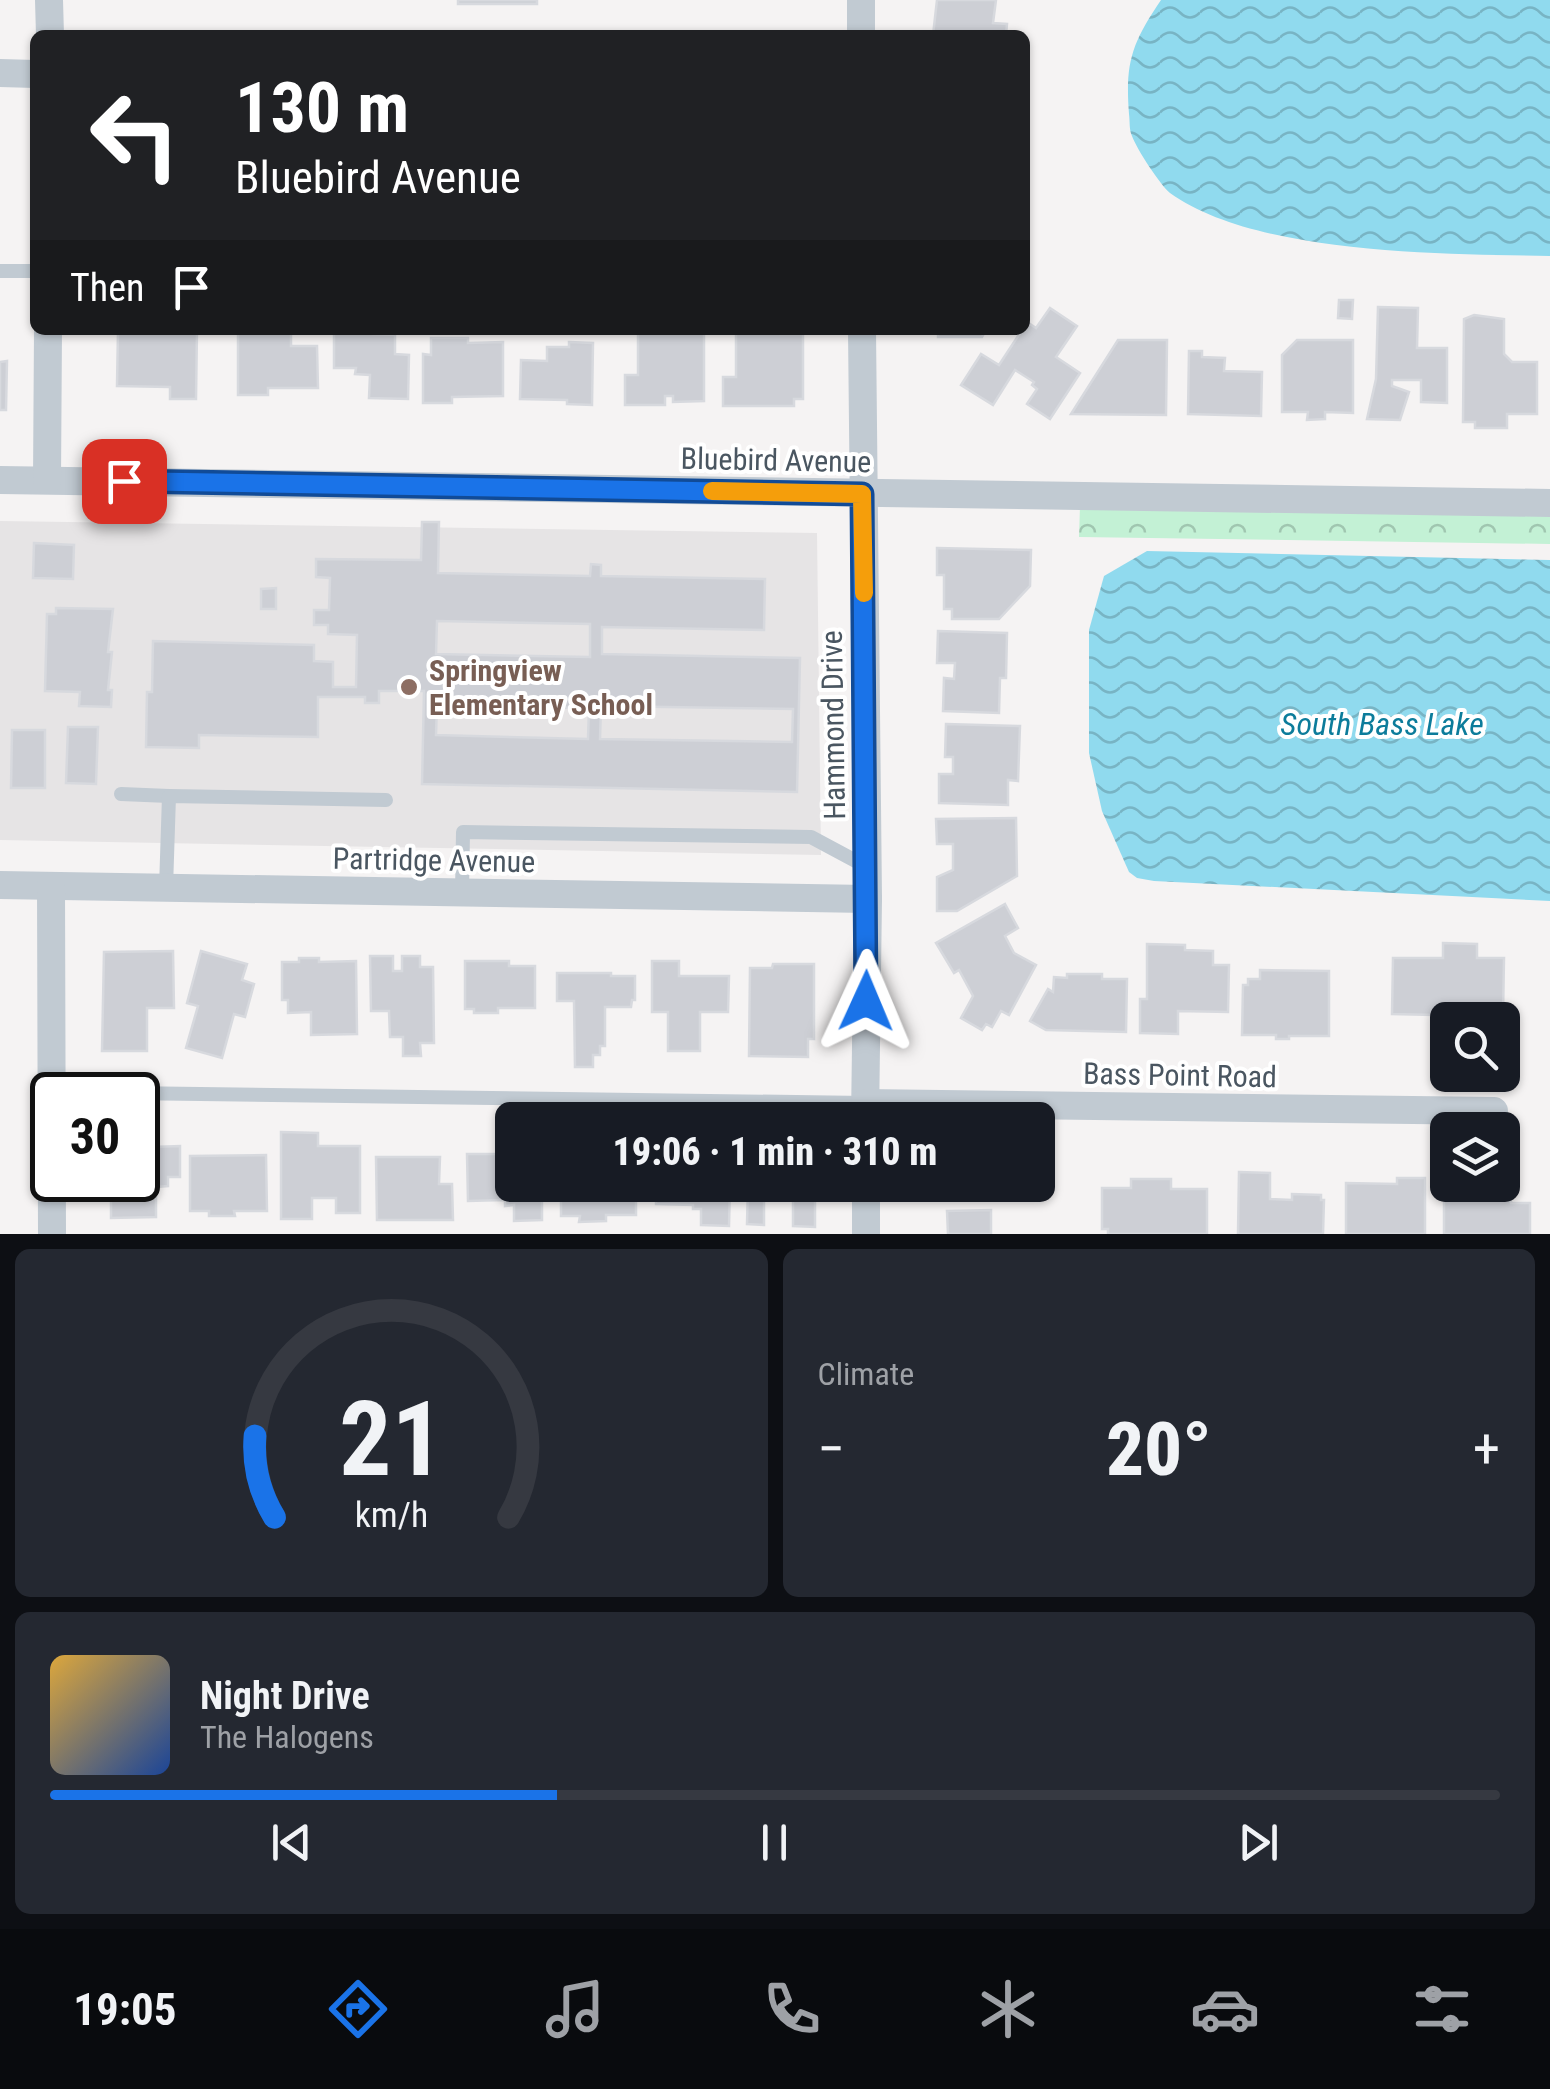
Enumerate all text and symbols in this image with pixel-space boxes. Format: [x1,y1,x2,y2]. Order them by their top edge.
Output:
text: 130 m [235,67,409,149]
icon: left [70,70,200,200]
text: Bluebird Avenue [235,151,521,204]
icon: arrive [164,260,219,315]
text: Then [70,266,144,310]
pin [82,439,167,524]
street label: Bluebird Avenue [680,441,872,479]
icon: arrive [97,454,152,509]
street label: Hammond Drive [814,630,852,820]
place label: Springview Elementary School [429,653,653,722]
marker: Springview Elementary School [398,676,420,698]
water label: South Bass Lake [1280,705,1484,743]
street label: Partridge Avenue [332,841,536,879]
position arrow [814,949,918,1053]
map controls [1430,1002,1520,1202]
button: search [1430,1002,1520,1092]
street label: Bass Point Road [1083,1056,1277,1094]
speed limit sign: 30 [30,1072,160,1202]
button: layers [1430,1112,1520,1202]
text: 19:06 · 1 min · 310 m [613,1130,937,1174]
text: Climate [818,1355,914,1393]
text: 21 [339,1379,444,1500]
text: 20° [1106,1405,1212,1493]
text: − [818,1417,845,1481]
text: + [1473,1417,1500,1481]
text: km/h [354,1494,428,1536]
text: Night Drive [200,1674,370,1718]
text: The Halogens [200,1718,374,1756]
icon: previous [264,1815,319,1870]
icon: pause [747,1815,802,1870]
icon: next [1231,1815,1286,1870]
icon: directions [323,1974,393,2044]
icon: music [540,1974,610,2044]
icon: phone [757,1974,827,2044]
icon: climate [973,1974,1043,2044]
icon: car [1190,1974,1260,2044]
icon: filters [1407,1974,1477,2044]
text: 19:05 [73,1983,177,2036]

